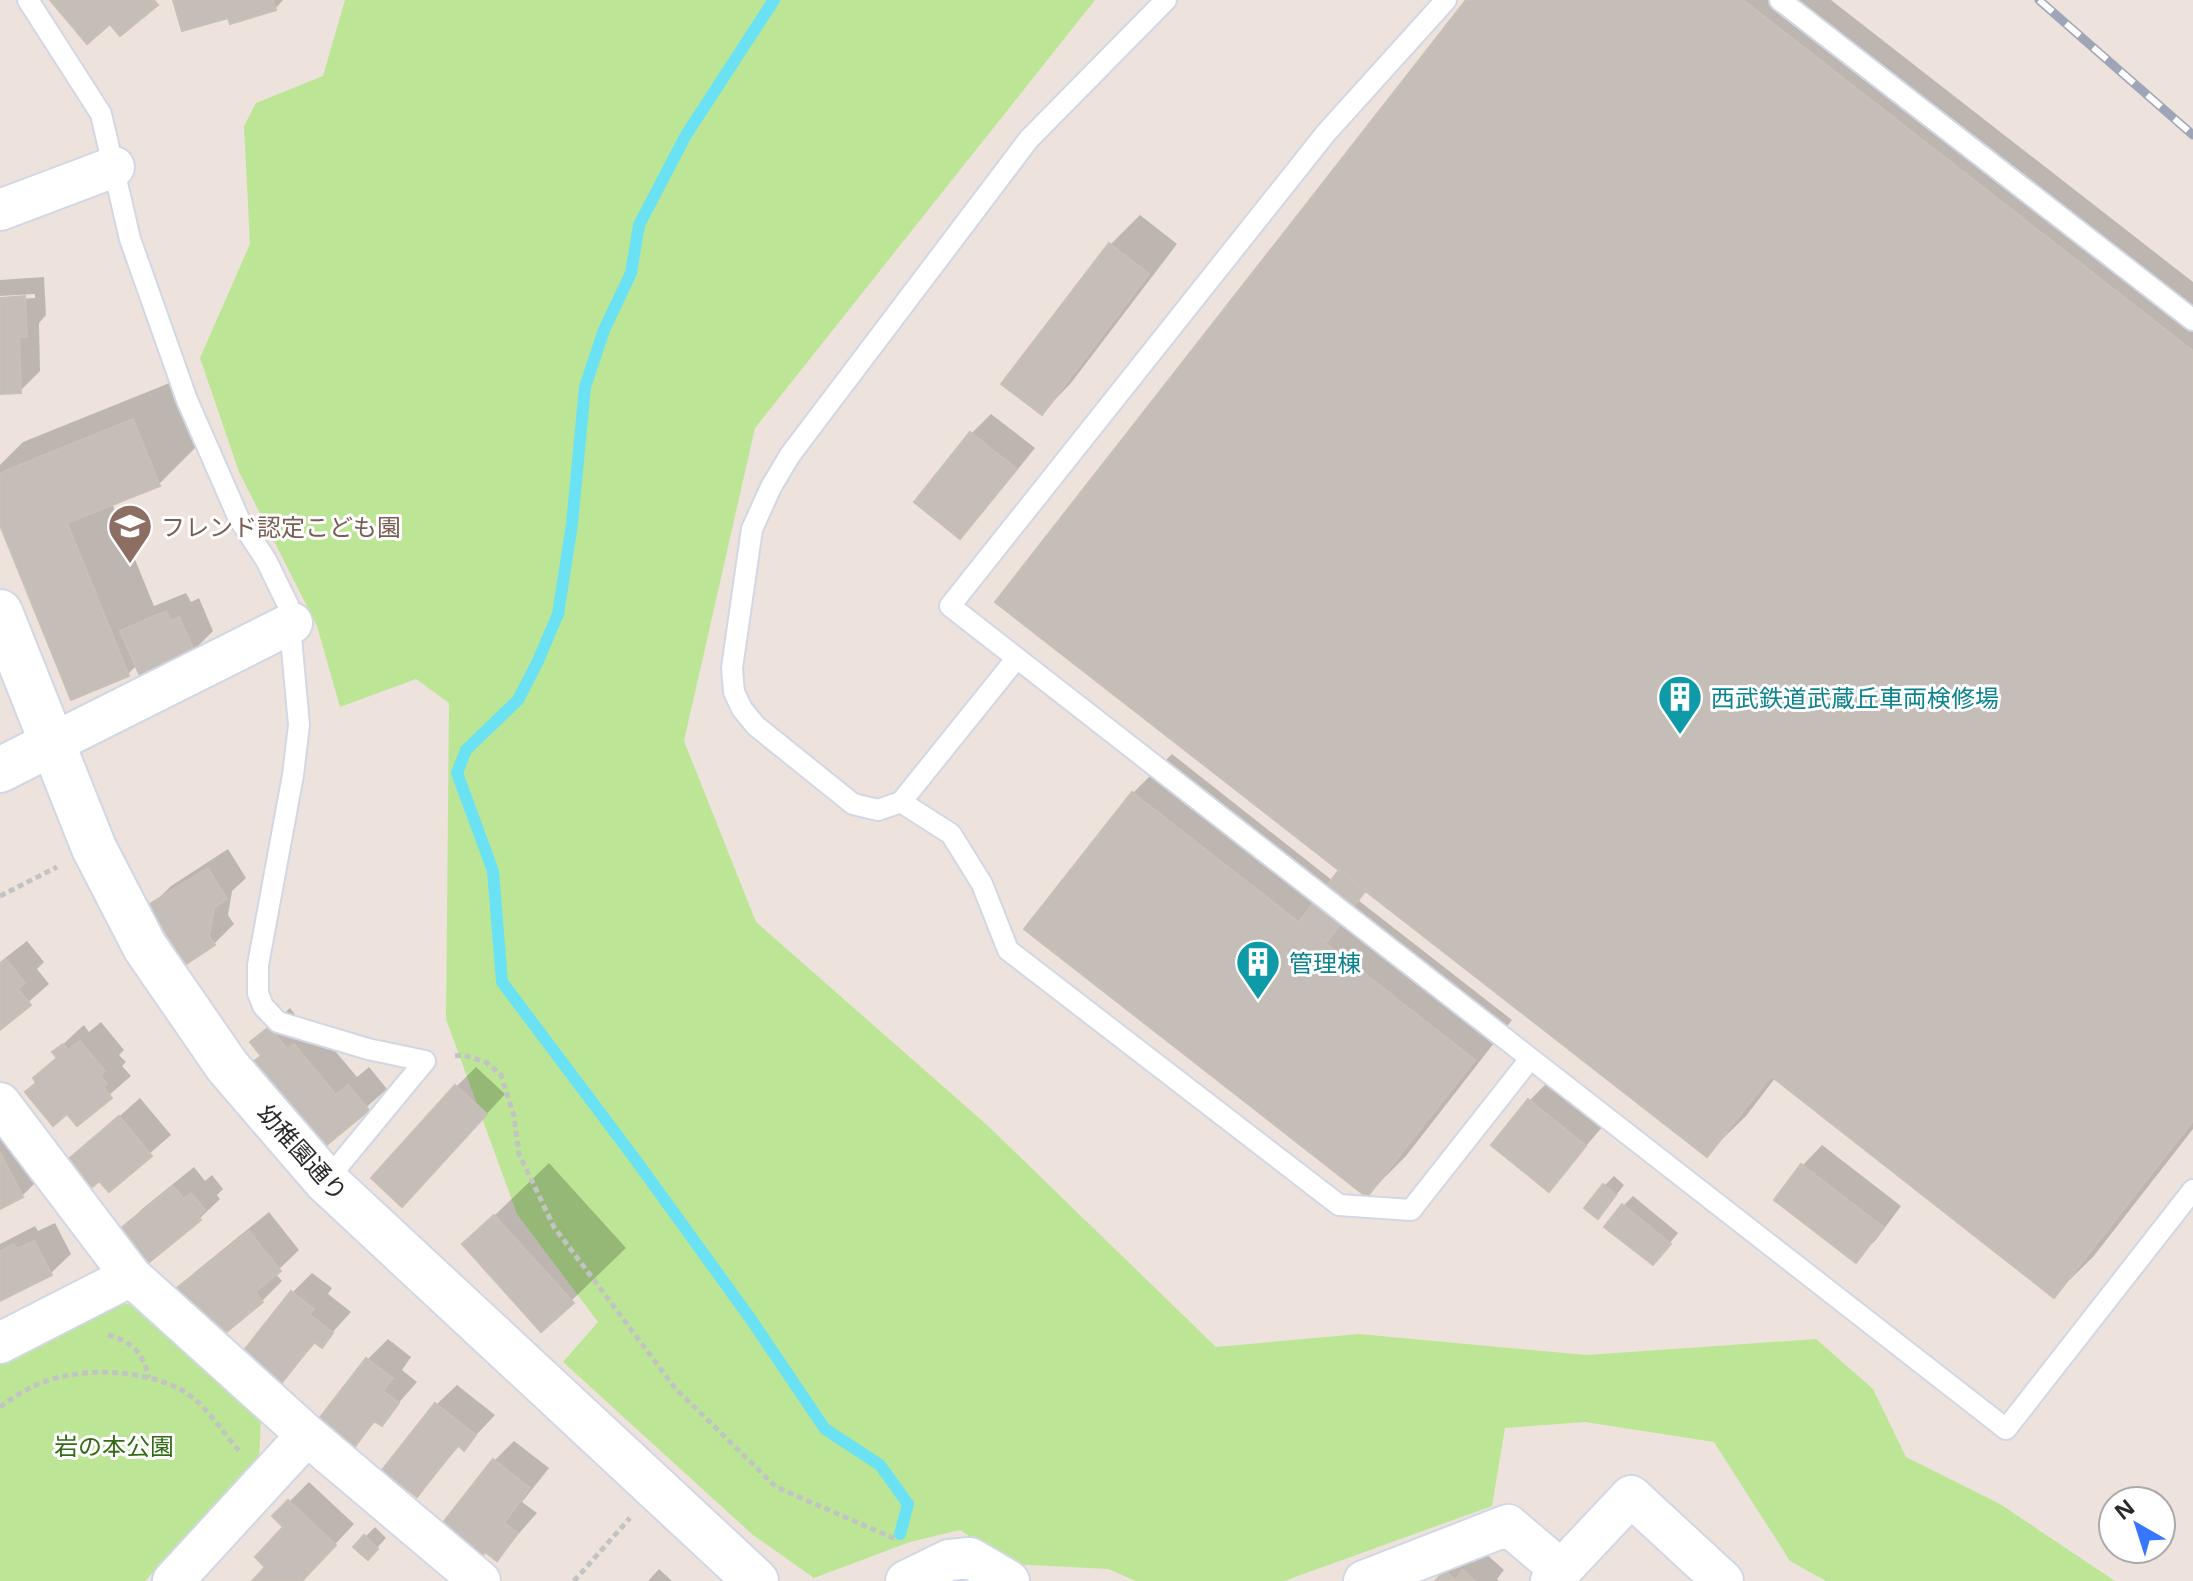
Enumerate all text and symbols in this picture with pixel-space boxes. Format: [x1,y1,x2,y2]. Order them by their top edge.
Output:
school or university icon: フレンド認定こども園 [106,502,154,565]
place label: フレンド認定こども園 [161,510,401,543]
building icon: 西武鉄道武蔵丘車両検修場 [1656,673,1704,736]
place label: 西武鉄道武蔵丘車両検修場 [1711,681,1999,714]
building icon: 管理棟 [1234,938,1282,1001]
place label: 管理棟 [1289,946,1361,979]
street label: 幼稚園通り [251,1096,355,1208]
park label: 岩の本公園 [54,1429,174,1462]
north arrow [2097,1485,2177,1565]
text: N [2107,1491,2140,1526]

